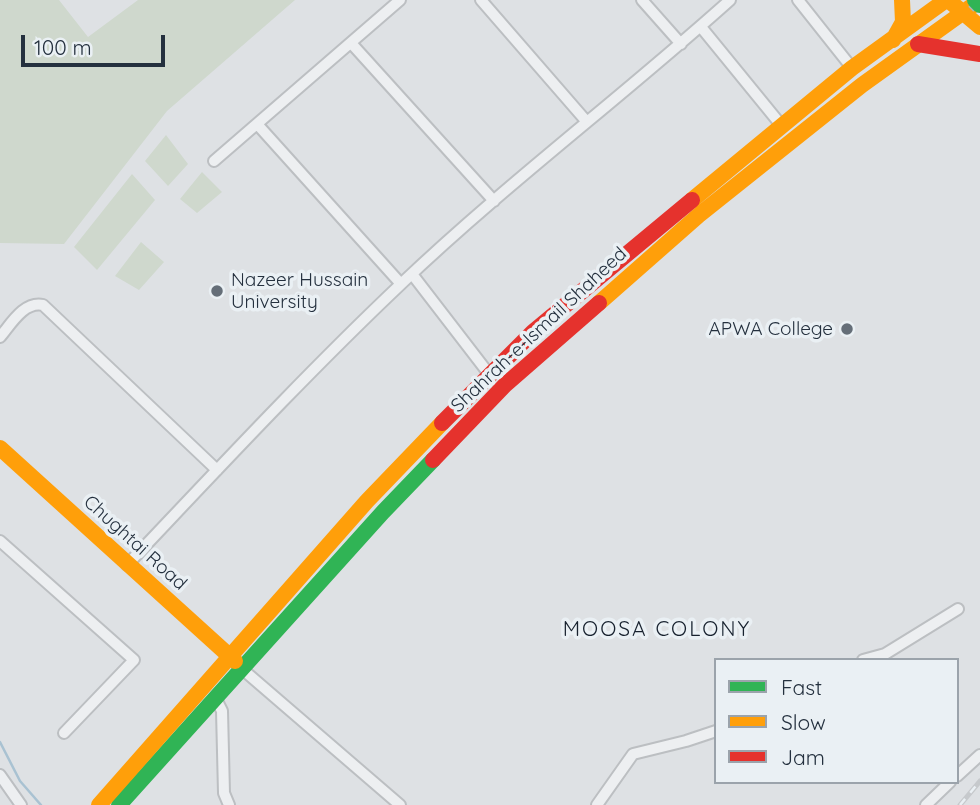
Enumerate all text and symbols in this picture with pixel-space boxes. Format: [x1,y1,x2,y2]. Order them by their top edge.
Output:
scale bar [24,21,168,65]
text: 100 m [34,34,92,60]
street label: Shahrah-e-Ismail Shaheed [447,243,631,417]
place label: Nazeer Hussain University [231,269,368,313]
marker: Nazeer Hussain University [209,283,225,299]
place label: APWA College [709,318,833,340]
marker: APWA College [839,321,855,337]
street label: Chughtai Road [79,491,191,595]
district label: MOOSA COLONY [564,617,750,643]
legend [714,658,959,784]
text: Fast [781,674,822,700]
text: Slow [781,709,826,735]
text: Jam [781,744,825,770]

